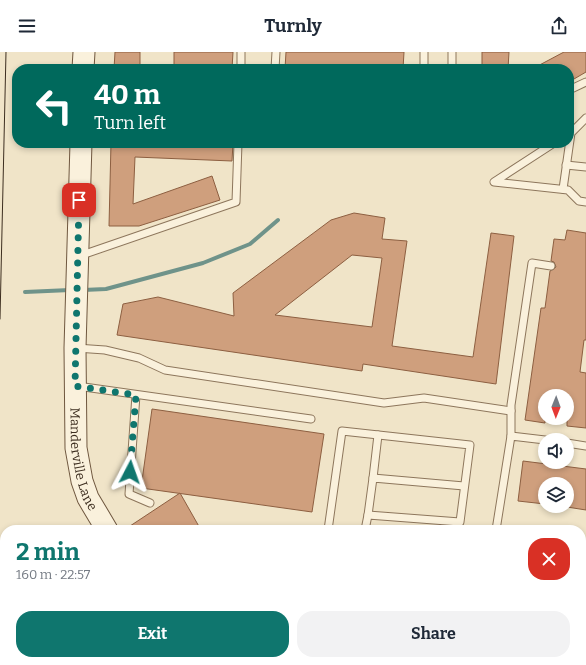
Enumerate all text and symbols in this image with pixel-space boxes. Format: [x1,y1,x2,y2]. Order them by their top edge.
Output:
icon: menu [16,15,38,37]
text: Turnly [264,15,322,37]
icon: share [548,15,570,37]
text: 40 m [94,78,161,111]
icon: left [28,80,80,132]
text: Turn left [94,112,166,134]
pin [62,183,96,217]
icon: arrive [68,189,90,211]
north arrow [538,389,574,425]
map controls [538,389,574,513]
street label: Manderville Lane [68,407,101,513]
button: sound [538,433,574,469]
position arrow [109,451,151,493]
button: layers [538,477,574,513]
text: 2 min [16,538,80,566]
button: close [528,538,570,580]
text: 160 m · 22:57 [16,567,90,582]
button: Exit [16,611,289,657]
button: Share [297,611,570,657]

